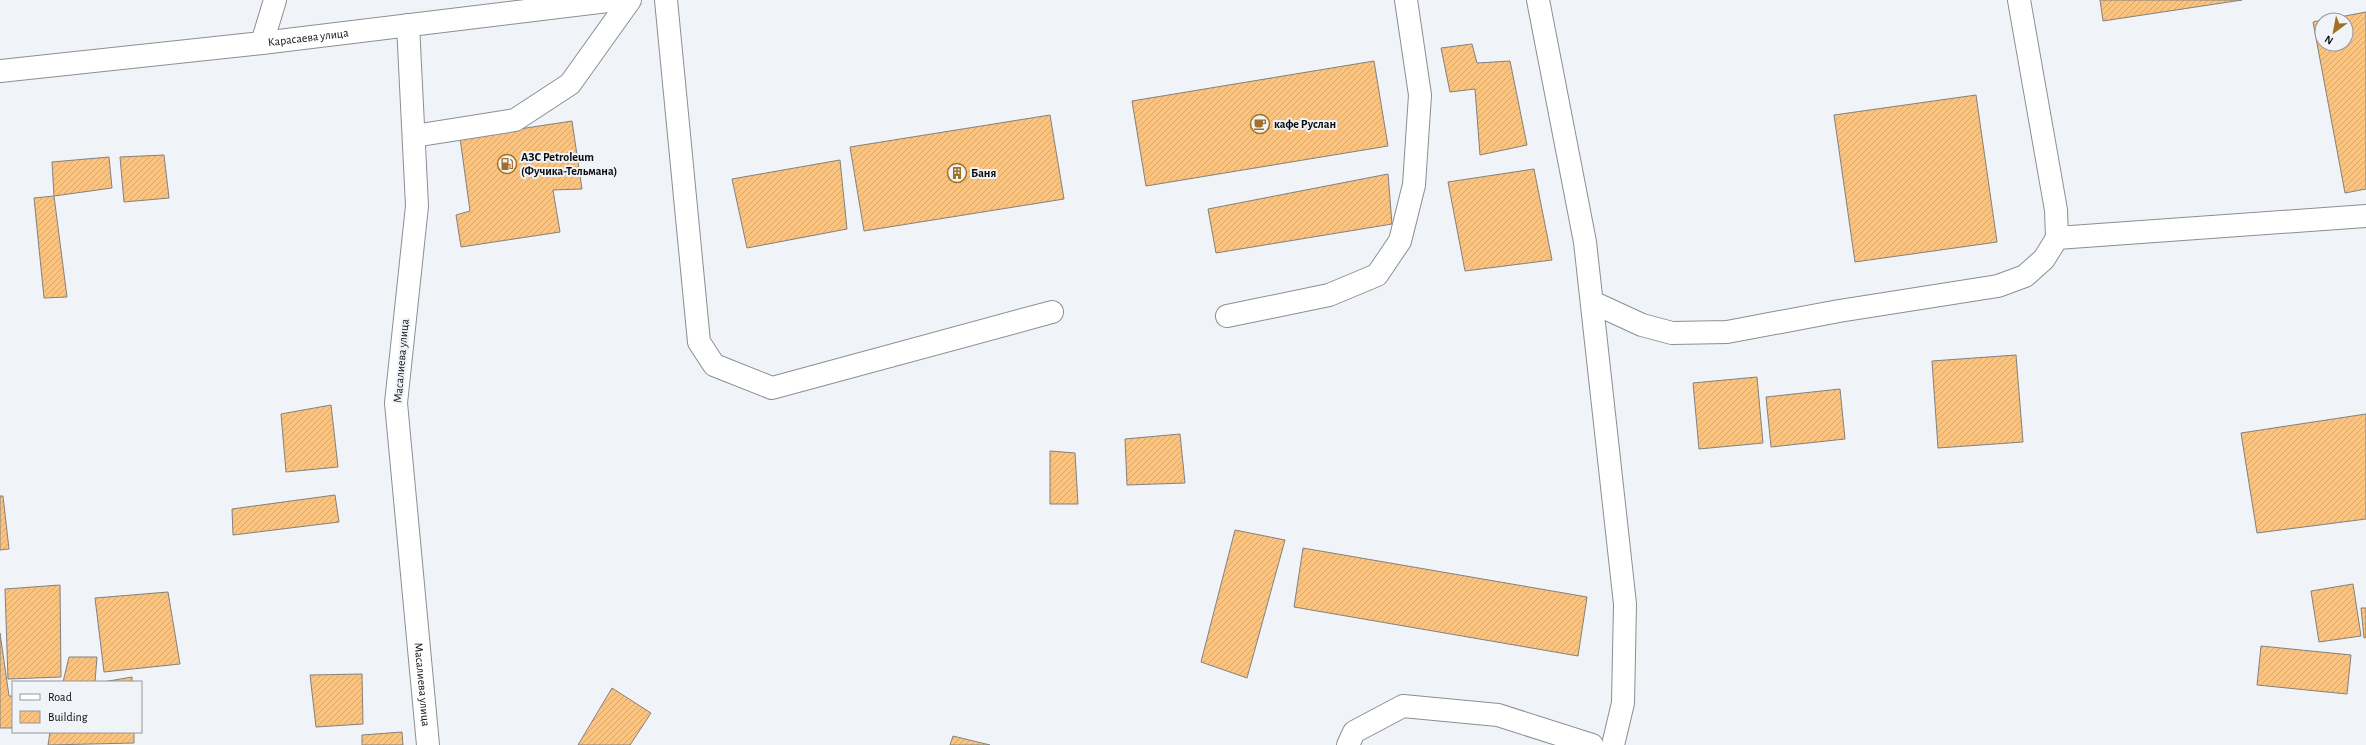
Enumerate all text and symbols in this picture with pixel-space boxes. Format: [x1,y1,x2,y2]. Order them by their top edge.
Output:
north arrow [2314,12,2354,52]
street label: Карасаева улица [267,26,350,48]
text: N [2323,33,2335,47]
cafe icon: кафе Руслан [1249,113,1271,135]
place label: кафе Руслан [1274,118,1336,131]
place label: АЗС Petroleum (Фучика-Тельмана) [521,151,617,178]
fuel station icon: АЗС Petroleum (Фучика-Тельмана) [496,153,518,175]
building icon: Баня [946,162,968,184]
place label: Баня [971,167,996,179]
street label: Масалиева улица [391,318,412,404]
street label: Масалиева улица [412,642,432,728]
legend [12,681,142,733]
text: Road [48,691,72,703]
text: Building [48,711,88,723]

